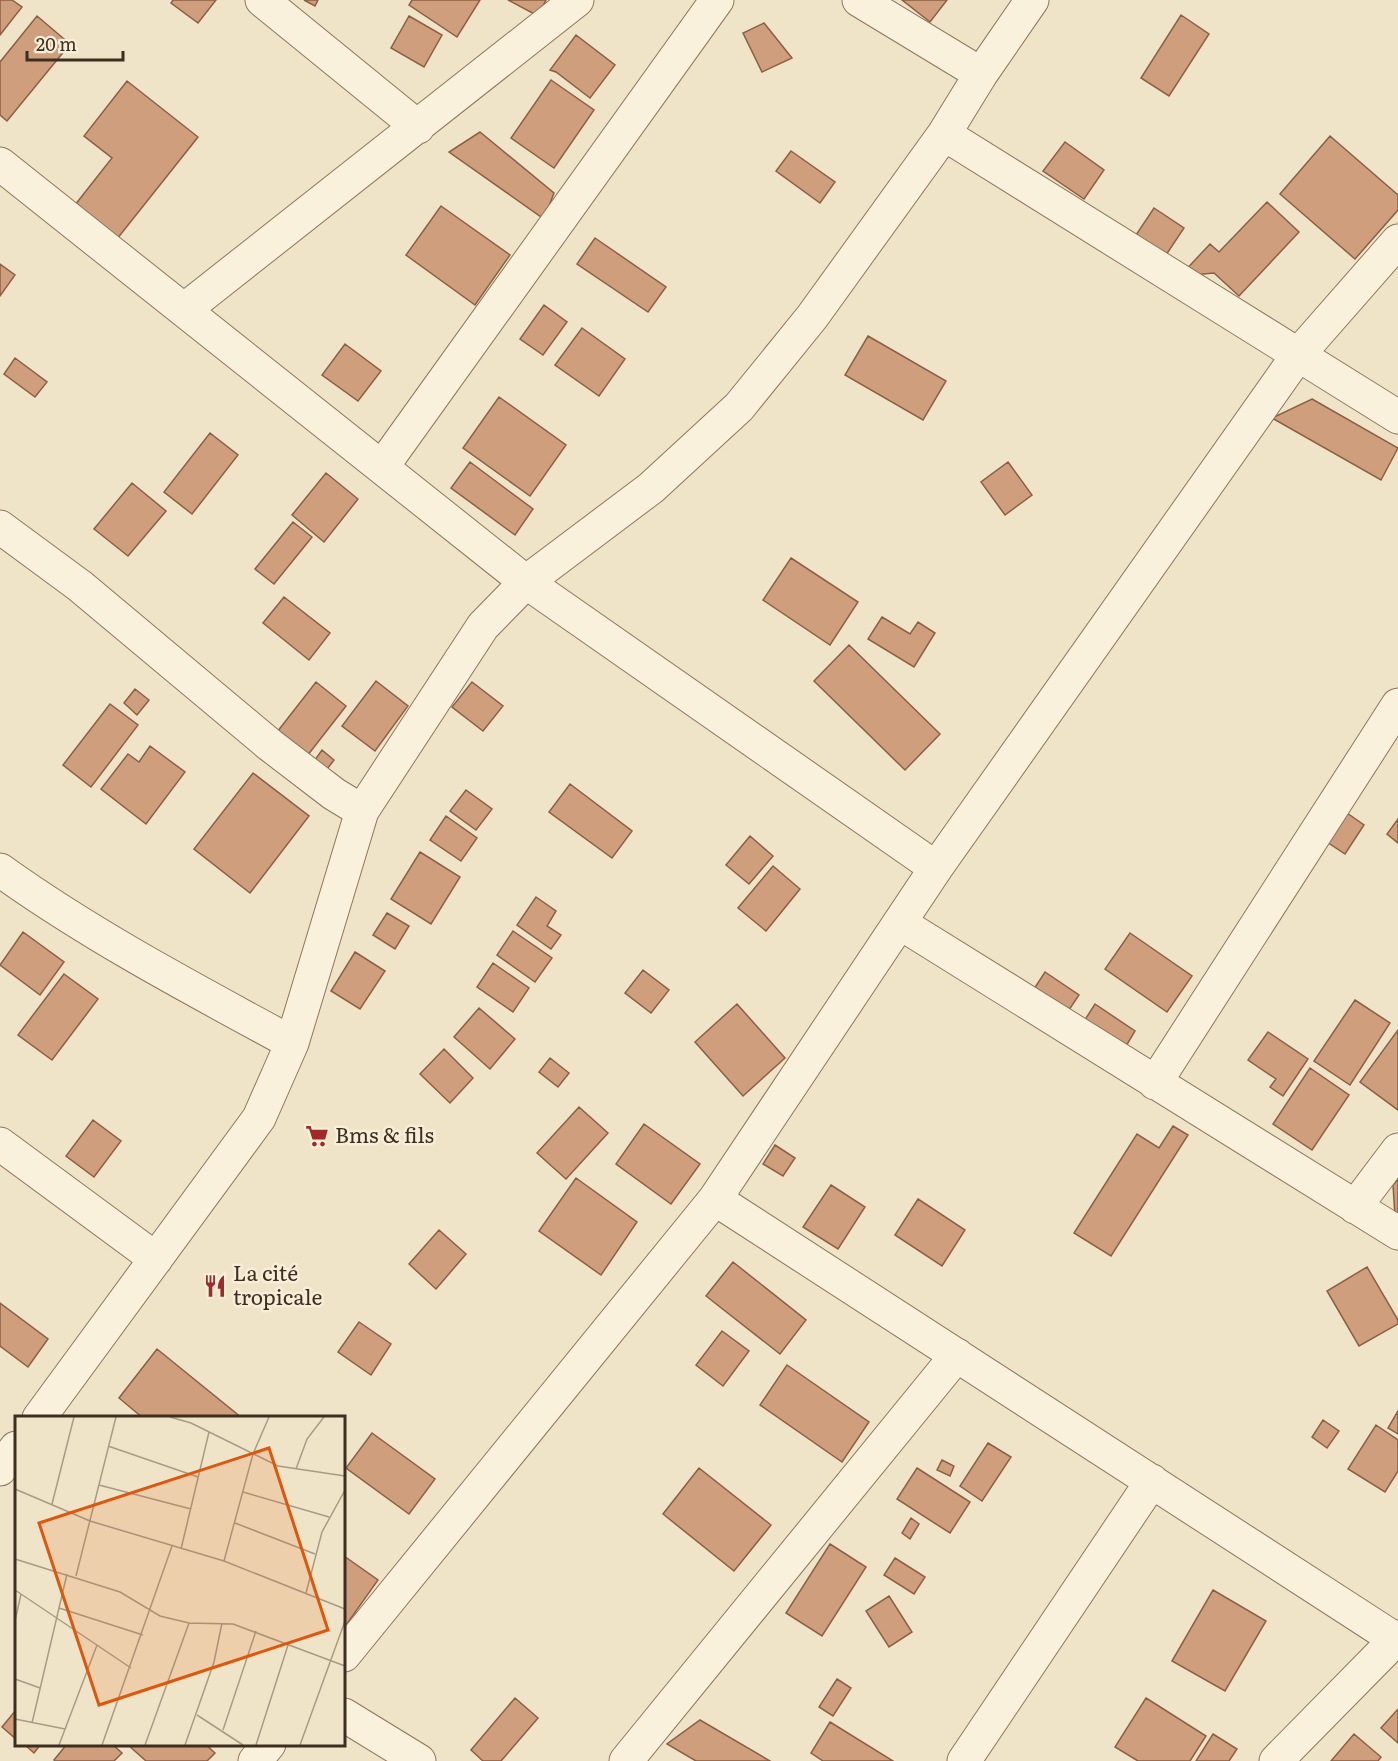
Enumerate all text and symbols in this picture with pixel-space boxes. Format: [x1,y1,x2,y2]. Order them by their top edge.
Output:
scale bar [27,24,123,62]
text: 20 m [36,30,77,57]
place label: Bms & fils [335,1118,434,1149]
supermarket icon: Bms & fils [304,1123,330,1149]
place label: La cité tropicale [233,1256,322,1311]
restaurant icon: La cité tropicale [202,1273,228,1299]
inset map [15,1416,345,1746]

